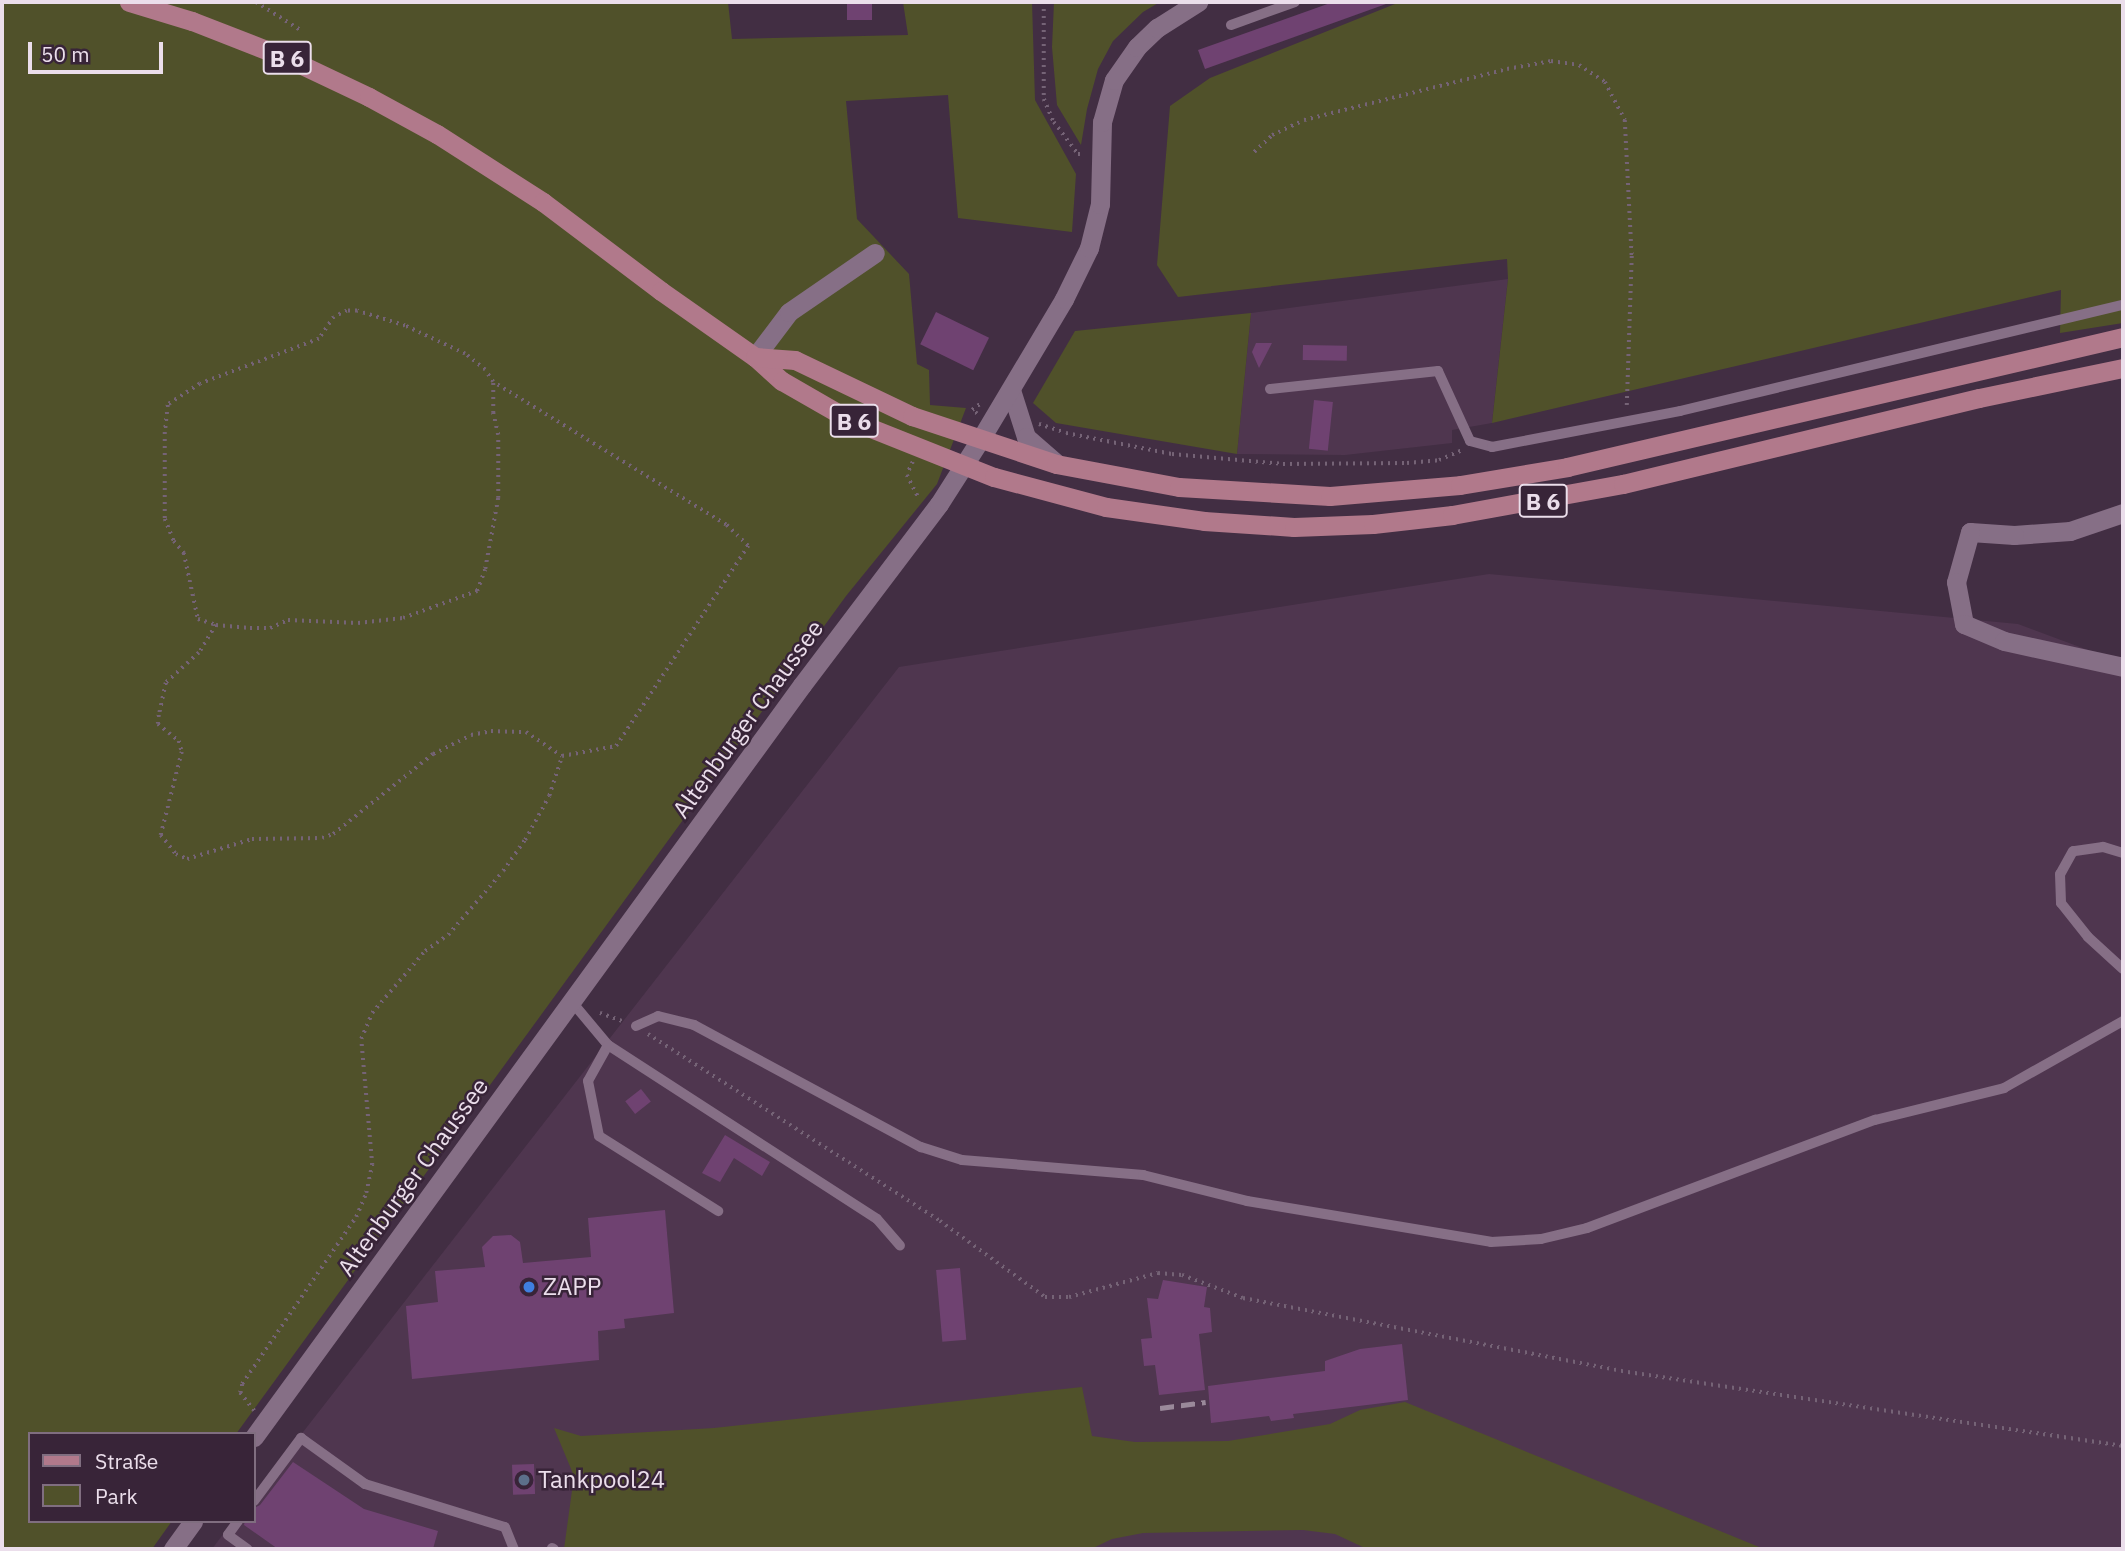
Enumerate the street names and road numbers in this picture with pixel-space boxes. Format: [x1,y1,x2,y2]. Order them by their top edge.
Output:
road number: B 6 [262,39,312,78]
road number: B 6 [830,402,878,440]
road number: B 6 [1518,481,1568,520]
street label: Altenburger Chaussee [667,614,829,824]
street label: Altenburger Chaussee [332,1072,494,1282]

